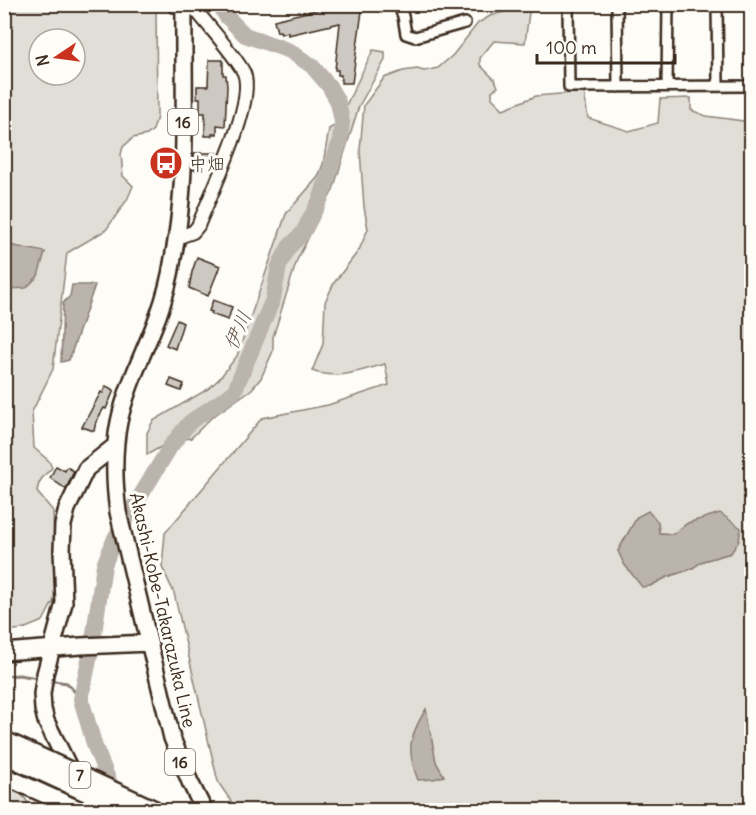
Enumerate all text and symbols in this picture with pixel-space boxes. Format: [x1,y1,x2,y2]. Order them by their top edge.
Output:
north arrow [27,27,87,87]
scale bar [537,27,675,65]
text: 100 m [546,36,597,59]
text: N [31,53,53,68]
road number: 16 [168,109,198,135]
bus stop icon: 中畑 [148,145,184,181]
place label: 中畑 [189,152,225,175]
water label: 伊川 [218,307,256,353]
street label: Akashi-Kobe-Takarazuka Line [125,490,201,730]
road number: 16 [165,749,195,775]
road number: 7 [70,762,90,788]

